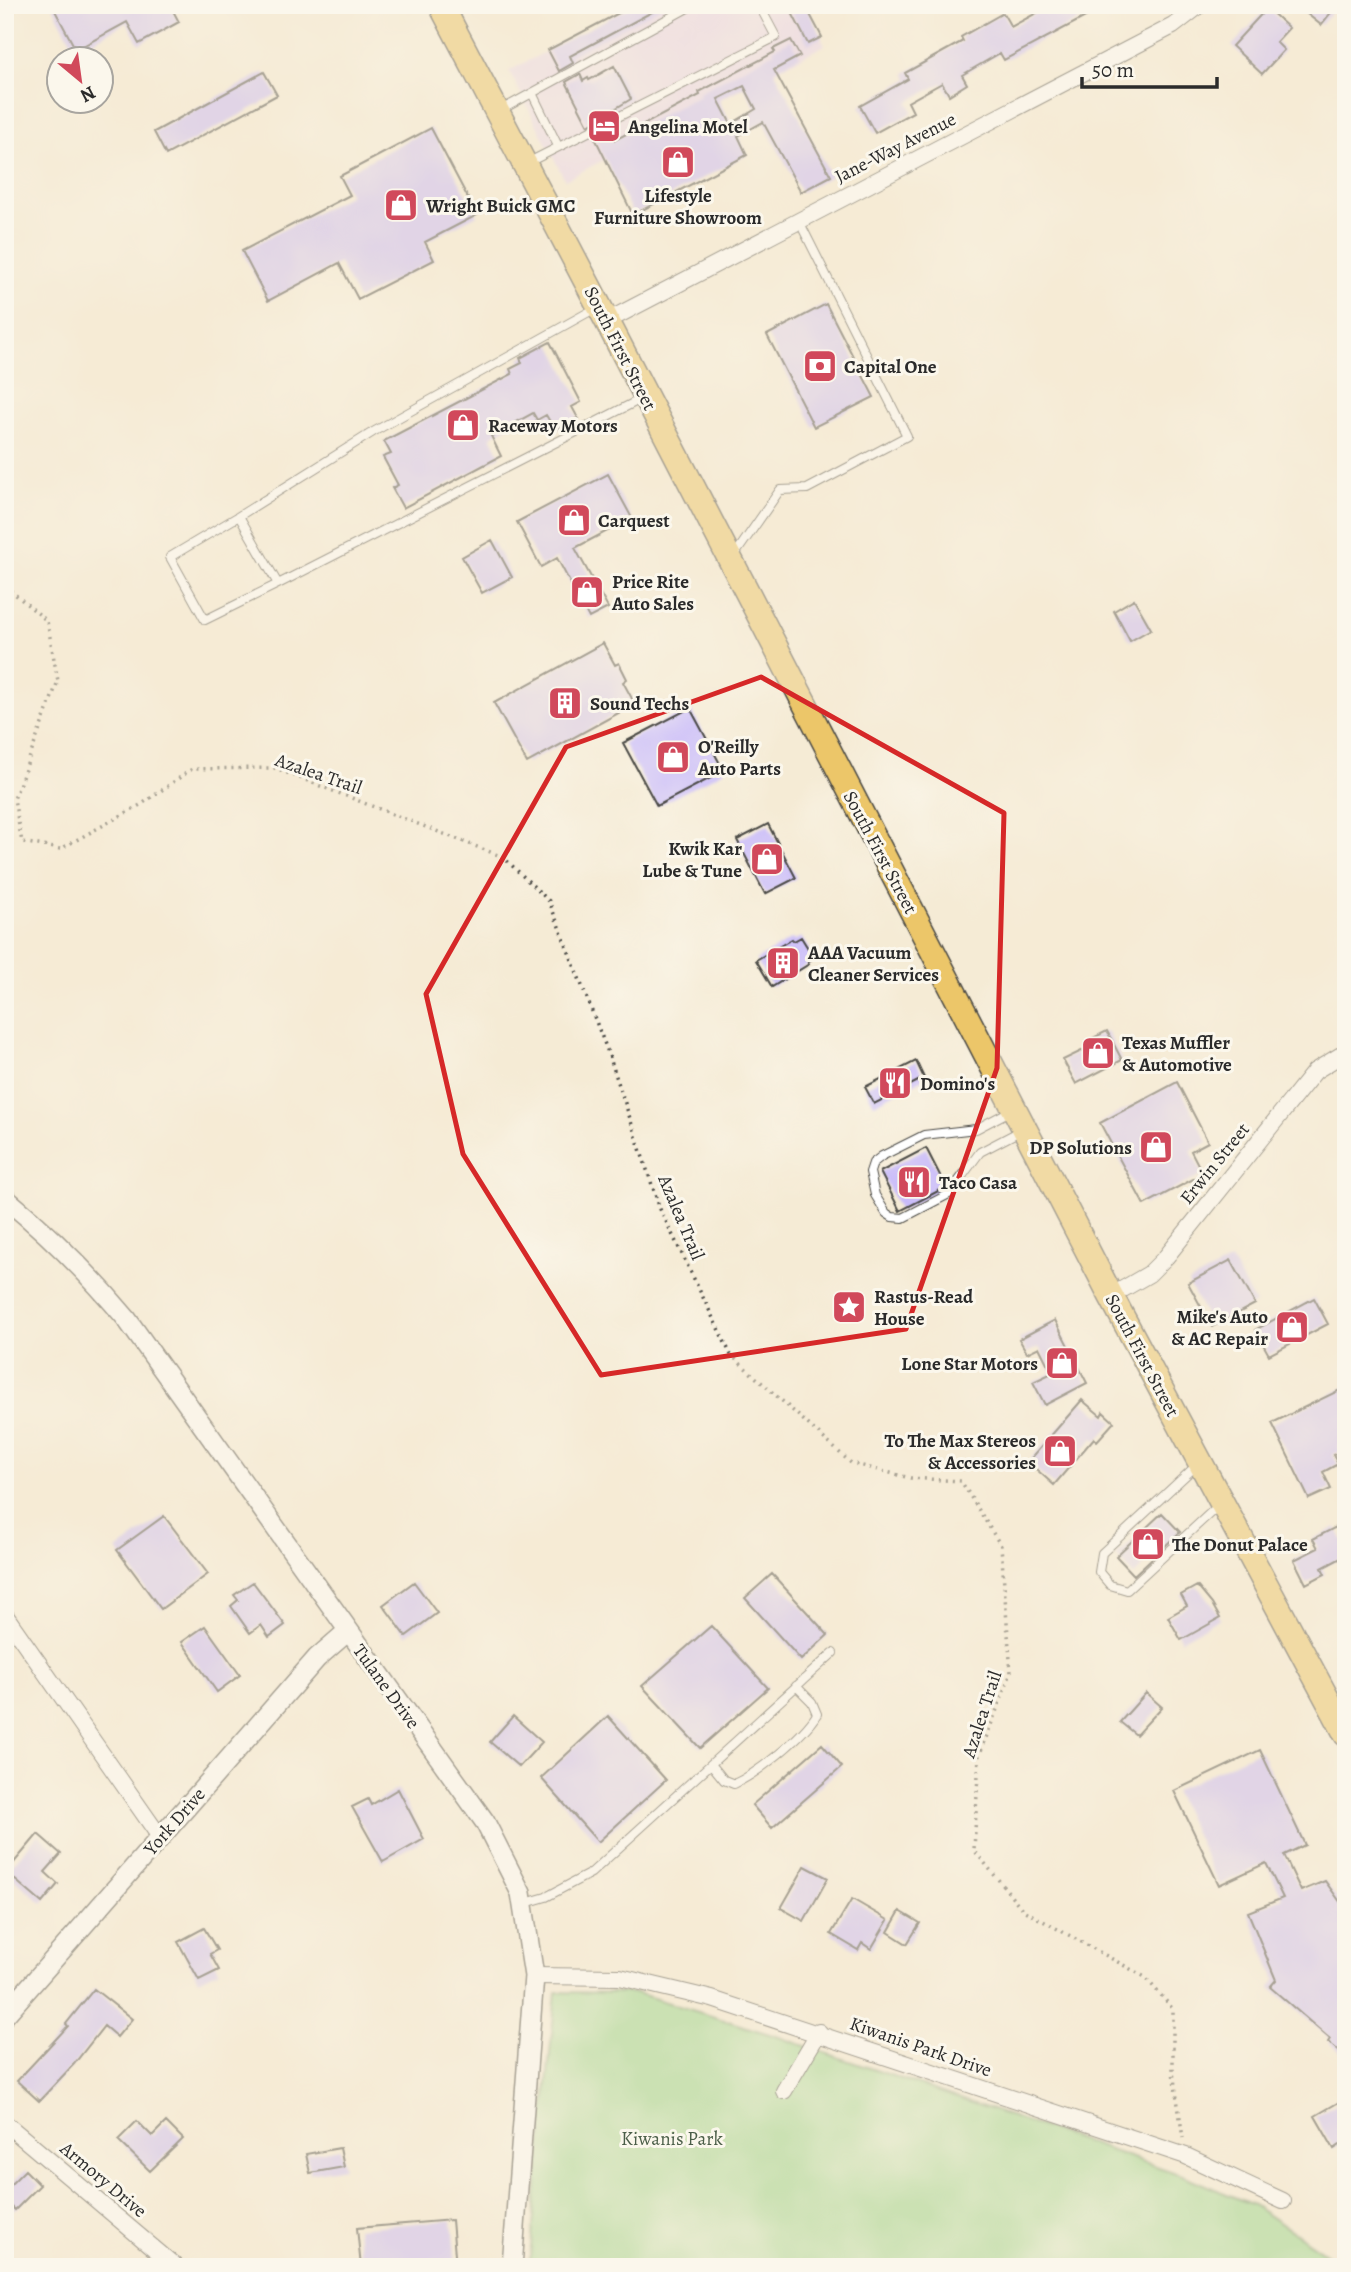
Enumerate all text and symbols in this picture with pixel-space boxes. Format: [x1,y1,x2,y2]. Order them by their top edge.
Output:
north arrow [46,46,116,116]
scale bar [1082,46,1216,90]
text: 50 m [1092,56,1134,84]
text: N [75,79,100,109]
street label: Jane-Way Avenue [830,106,960,190]
hotel icon: Angelina Motel [585,107,623,145]
place label: Angelina Motel [627,114,748,140]
shop icon: Lifestyle Furniture Showroom [659,143,697,181]
place label: Lifestyle Furniture Showroom [594,183,762,231]
shop icon: Wright Buick GMC [382,186,420,224]
place label: Wright Buick GMC [425,193,575,219]
street label: South First Street [578,282,663,415]
bank icon: Capital One [801,347,839,385]
place label: Capital One [844,354,937,380]
shop icon: Raceway Motors [444,406,482,444]
place label: Raceway Motors [488,413,618,439]
shop icon: Carquest [555,501,593,539]
place label: Carquest [598,508,670,534]
place label: Price Rite Auto Sales [611,569,694,617]
shop icon: Price Rite Auto Sales [568,573,606,611]
building icon: Sound Techs [546,684,584,722]
place label: Sound Techs [590,691,689,717]
place label: O'Reilly Auto Parts [697,734,781,782]
shop icon: O'Reilly Auto Parts [654,738,692,776]
street label: Azalea Trail [271,747,366,801]
street label: South First Street [837,786,924,919]
place label: Kwik Kar Lube & Tune [642,836,742,884]
shop icon: Kwik Kar Lube & Tune [748,840,786,878]
place label: AAA Vacuum Cleaner Services [807,940,939,988]
building icon: AAA Vacuum Cleaner Services [764,944,802,982]
place label: Texas Muffler & Automotive [1122,1030,1232,1078]
shop icon: Texas Muffler & Automotive [1079,1034,1117,1072]
restaurant icon: Domino's [876,1064,914,1102]
place label: Domino's [920,1071,995,1097]
street label: Erwin Street [1174,1117,1256,1210]
shop icon: DP Solutions [1137,1128,1175,1166]
place label: DP Solutions [1029,1135,1132,1161]
restaurant icon: Taco Casa [895,1163,933,1201]
street label: Azalea Trail [651,1170,711,1264]
place label: Taco Casa [939,1170,1018,1196]
place label: Rastus-Read House [874,1284,974,1332]
place icon: Rastus-Read House [830,1288,868,1326]
street label: South First Street [1099,1289,1186,1422]
place label: Mike's Auto & AC Repair [1171,1304,1268,1352]
shop icon: Mike's Auto & AC Repair [1273,1308,1311,1346]
shop icon: Lone Star Motors [1043,1344,1081,1382]
place label: Lone Star Motors [901,1351,1038,1377]
place label: To The Max Stereos & Accessories [884,1428,1036,1476]
shop icon: To The Max Stereos & Accessories [1041,1432,1079,1470]
shop icon: The Donut Palace [1129,1525,1167,1563]
place label: The Donut Palace [1172,1532,1308,1558]
street label: Tulane Drive [347,1639,426,1734]
street label: Azalea Trail [955,1667,1008,1762]
street label: York Drive [137,1782,211,1862]
street label: Kiwanis Park Drive [846,2010,995,2083]
park label: Kiwanis Park [621,2126,724,2152]
street label: Armory Drive [54,2135,152,2224]

